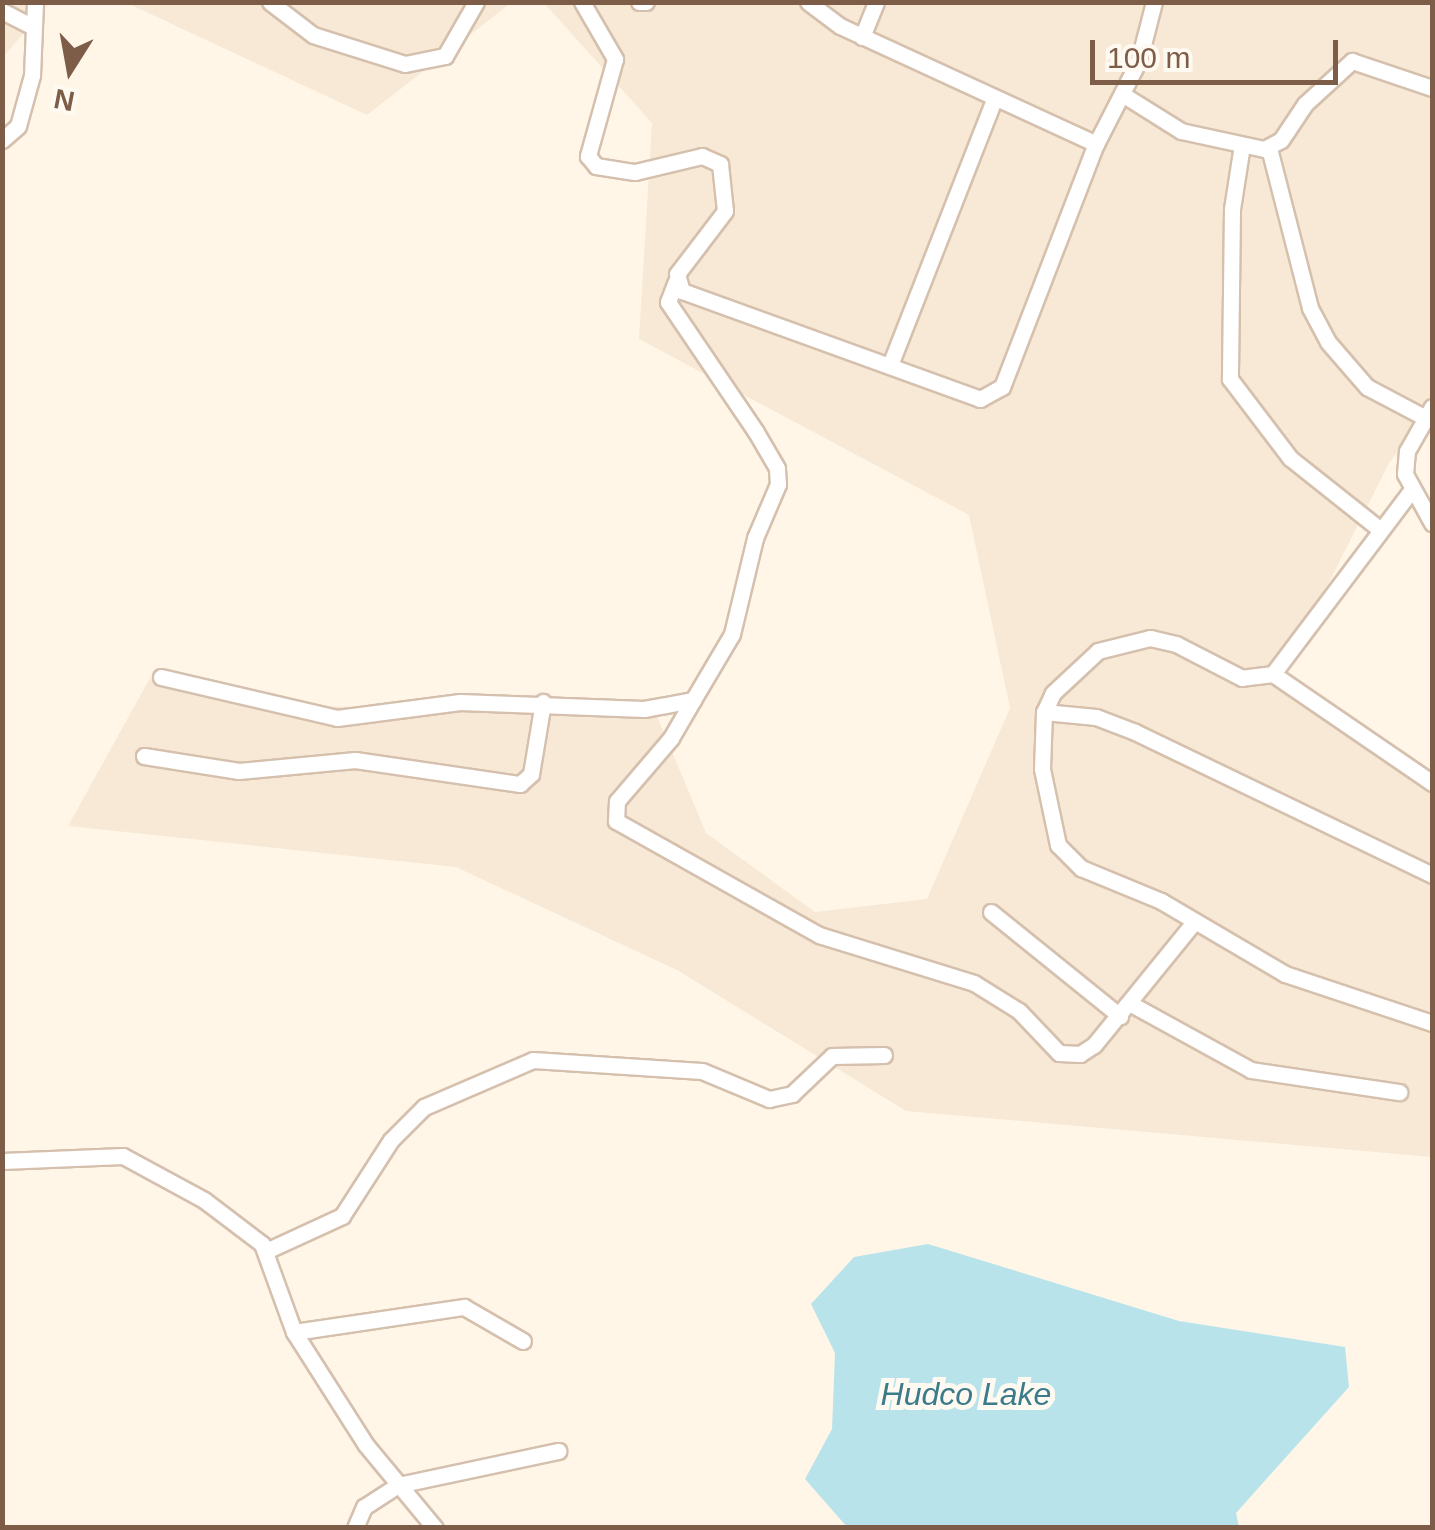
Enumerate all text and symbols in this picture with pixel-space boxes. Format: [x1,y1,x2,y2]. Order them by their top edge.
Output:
north arrow [20,20,120,120]
scale bar [1095,20,1342,82]
text: 100 m [1107,41,1190,74]
text: N [51,83,77,117]
water label: Hudco Lake [881,1375,1051,1413]

